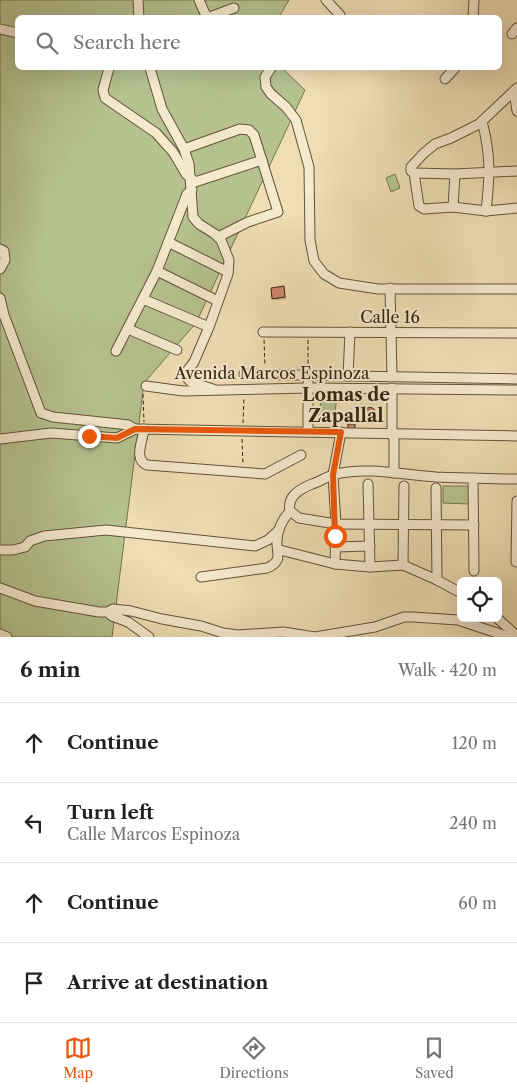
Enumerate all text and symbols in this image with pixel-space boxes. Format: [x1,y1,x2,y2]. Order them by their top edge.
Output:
search box [15,15,502,70]
icon: search [33,29,61,57]
text: Search here [73,31,181,54]
street label: Calle 16 [360,307,420,327]
street label: Avenida Marcos Espinoza [174,363,370,383]
district label: Lomas de Zapallal [302,384,390,427]
route end [78,425,101,448]
route start [324,525,347,548]
map controls [457,577,502,622]
button: locate [457,577,502,622]
text: 6 min [20,657,81,682]
text: Walk · 420 m [398,660,497,680]
icon: ahead [20,729,48,757]
text: Continue [67,731,159,754]
text: 120 m [452,733,497,753]
text: Turn left [67,801,154,824]
icon: left [20,809,48,837]
text: 240 m [449,813,497,833]
text: Calle Marcos Espinoza [67,824,240,844]
icon: ahead [20,889,48,917]
text: Continue [67,891,159,914]
text: 60 m [458,893,497,913]
icon: arrive [20,969,48,997]
text: Arrive at destination [67,971,268,994]
tab: Map [63,1034,93,1082]
tab: Directions [219,1034,289,1082]
tab: Saved [415,1034,454,1082]

